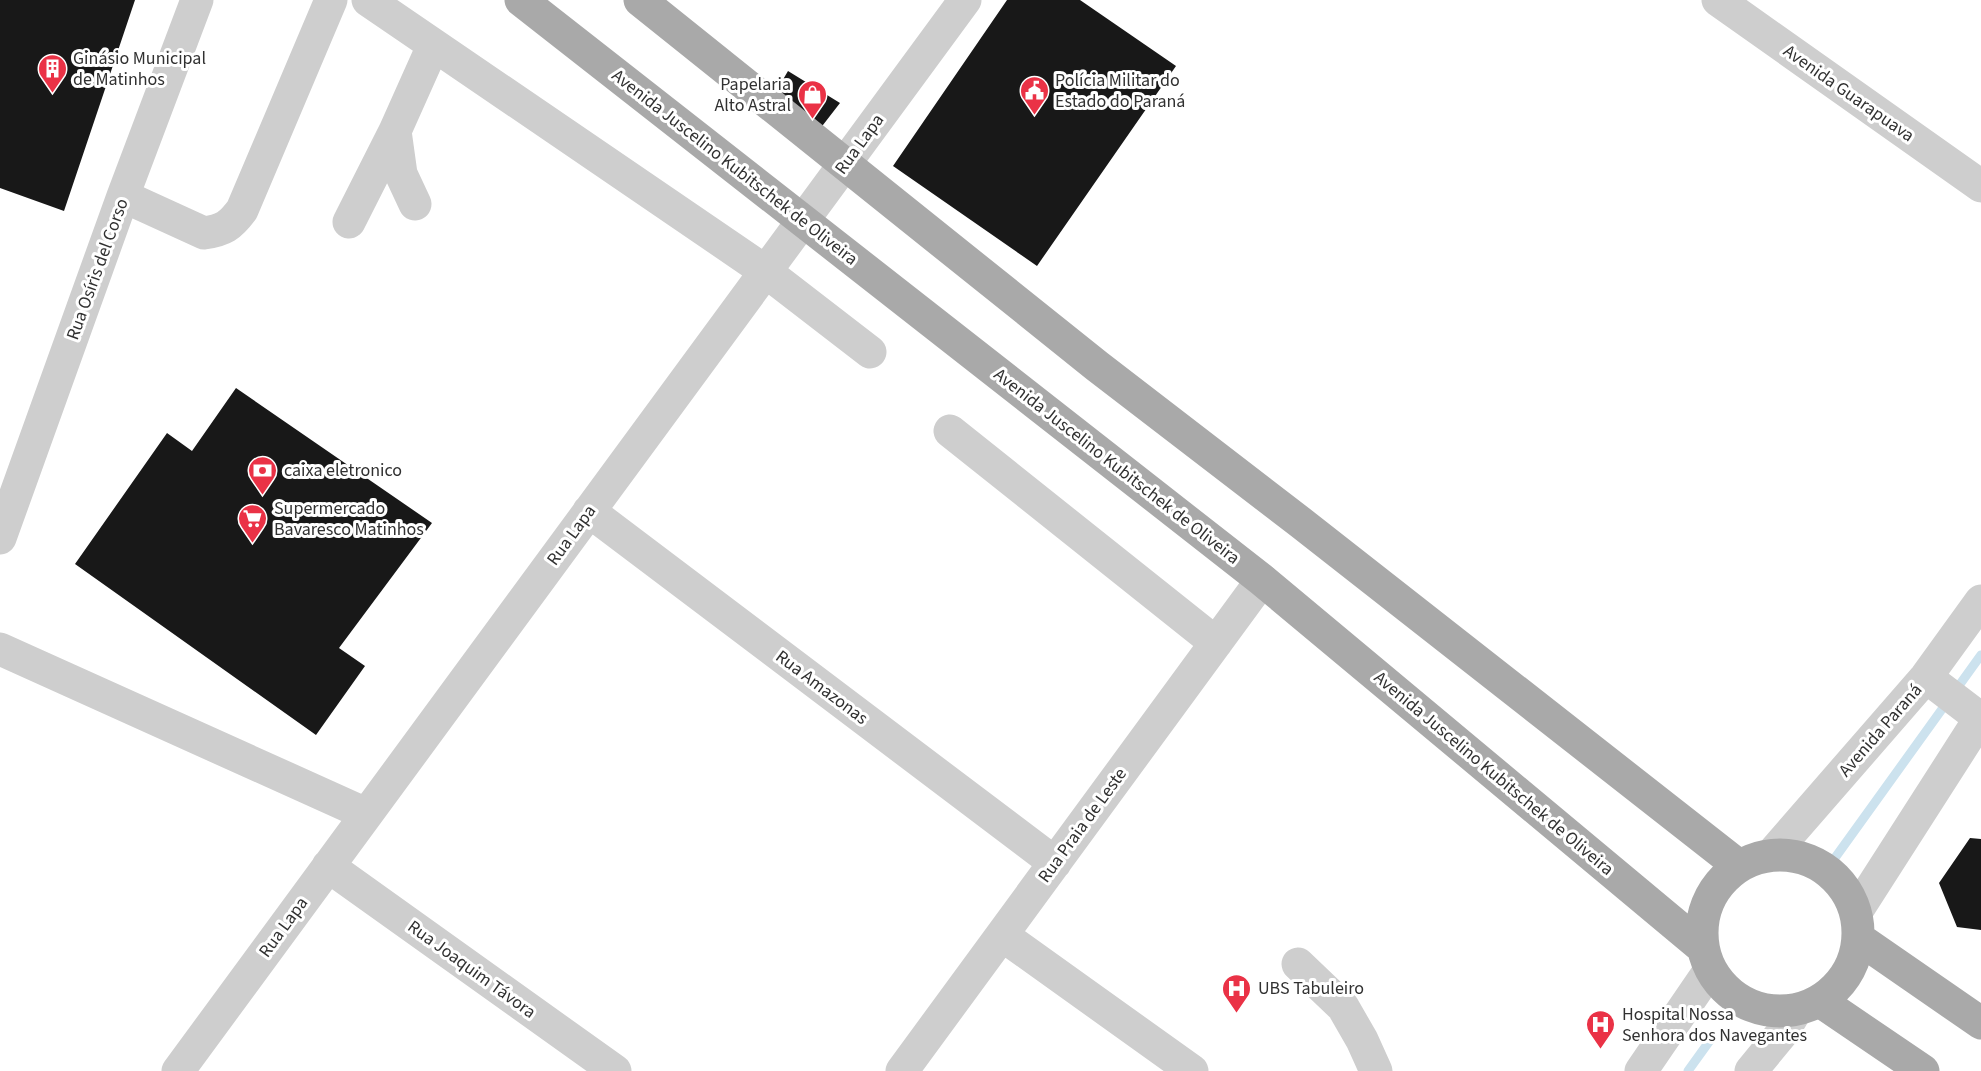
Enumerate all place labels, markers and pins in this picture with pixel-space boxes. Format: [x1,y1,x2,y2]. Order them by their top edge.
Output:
place label: Ginásio Municipal de Matinhos [73,46,206,92]
building icon: Ginásio Municipal de Matinhos [36,52,68,94]
place label: Polícia Militar do Estado do Paraná [1055,68,1185,114]
place label: Papelaria Alto Astral [715,72,791,118]
public building icon: Polícia Militar do Estado do Paraná [1018,74,1050,116]
shop icon: Papelaria Alto Astral [796,78,828,120]
bank icon: caixa eletronico [247,454,279,496]
place label: caixa eletronico [284,458,402,483]
place label: Supermercado Bavaresco Matinhos [274,496,424,542]
supermarket icon: Supermercado Bavaresco Matinhos [237,502,269,544]
hospital icon: UBS Tabuleiro [1221,972,1253,1014]
place label: UBS Tabuleiro [1258,976,1364,1001]
place label: Hospital Nossa Senhora dos Navegantes [1622,1002,1807,1048]
hospital icon: Hospital Nossa Senhora dos Navegantes [1585,1008,1617,1050]

